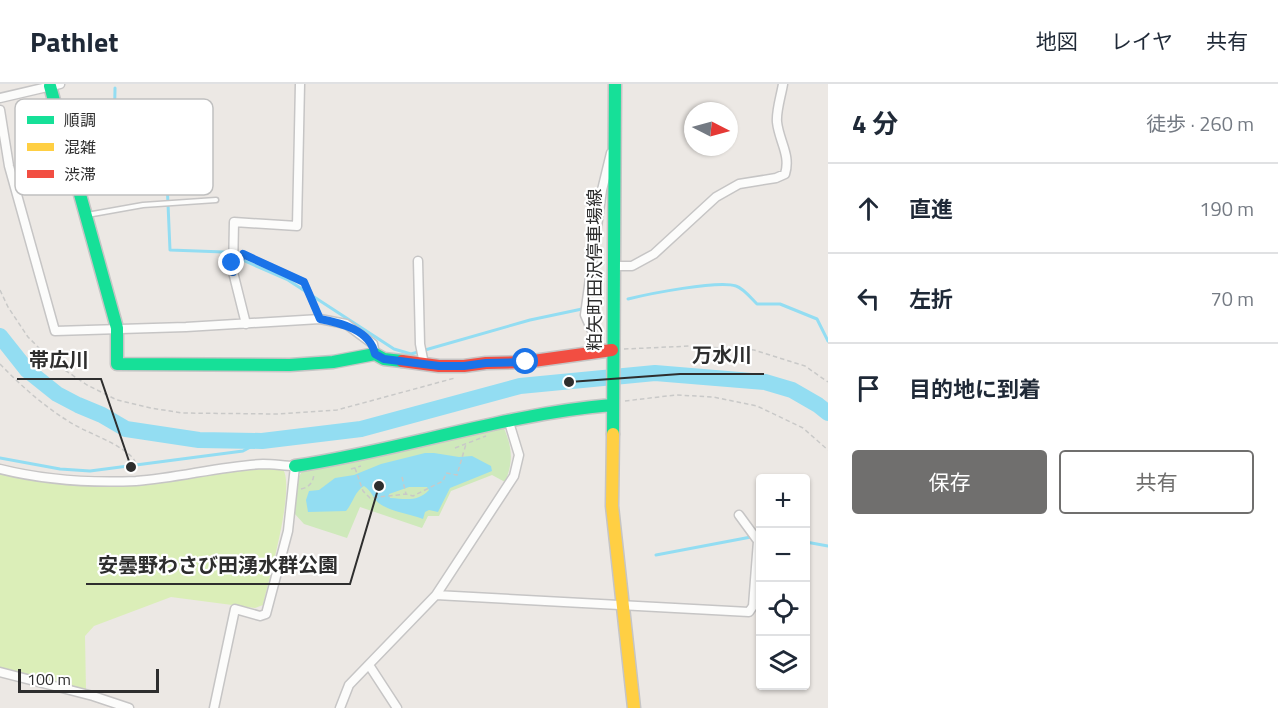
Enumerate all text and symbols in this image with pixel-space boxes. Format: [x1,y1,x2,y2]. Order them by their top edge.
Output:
text: Pathlet [30,20,118,63]
text: 地図 [1036,25,1078,57]
text: レイヤ [1111,25,1173,57]
text: 共有 [1206,25,1248,57]
legend [15,99,213,195]
north arrow [684,102,738,156]
text: 4 分 [852,104,898,143]
text: 順調 [64,108,96,132]
text: 徒歩 · 260 m [1146,108,1254,139]
text: 混雑 [64,135,96,159]
text: 渋滞 [64,162,96,186]
street label: 粕矢町田沢停車場線 [581,189,608,351]
icon: ahead [852,192,885,225]
text: 直進 [909,192,953,226]
text: 190 m [1199,193,1254,224]
route end [218,249,244,275]
icon: left [852,282,885,315]
text: 左折 [909,282,953,316]
text: 70 m [1210,283,1254,314]
callout: 万水川 [680,336,764,374]
text: 万水川 [692,339,752,370]
callout: 帯広川 [17,341,101,379]
text: 帯広川 [29,344,89,375]
route start [512,348,538,374]
icon: arrive [852,372,885,405]
text: 目的地に到着 [909,372,1041,406]
button: 保存 [852,450,1047,514]
button: 共有 [1059,450,1254,514]
map controls [756,474,810,690]
button: + [756,474,810,528]
button: − [756,528,810,582]
callout: 安曇野わさび田湧水群公園 [86,546,350,584]
text: 安曇野わさび田湧水群公園 [98,549,338,580]
button: locate [756,582,810,636]
button: layers [756,636,810,690]
scale bar [18,666,159,694]
text: 100 m [27,667,71,691]

